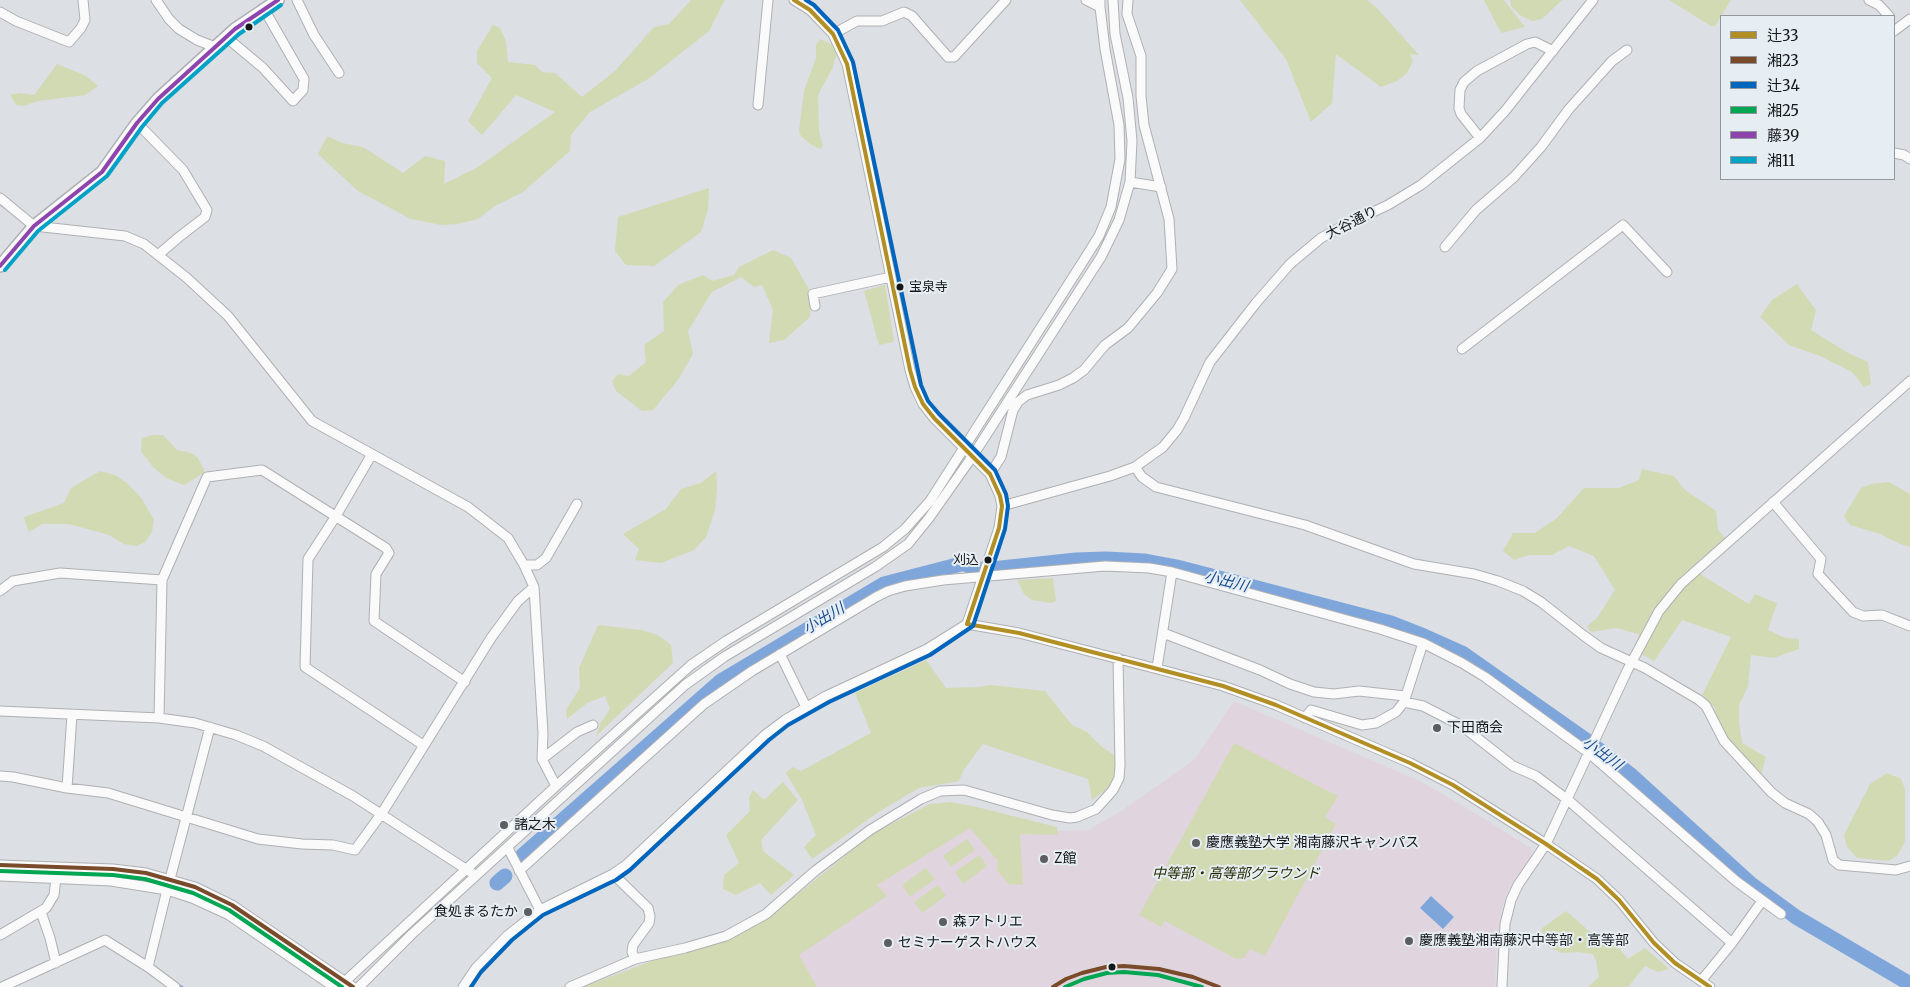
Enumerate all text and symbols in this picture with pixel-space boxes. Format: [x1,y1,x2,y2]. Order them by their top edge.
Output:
legend [1720,15,1895,180]
unlabelled marker [244,22,254,32]
text: 辻33 [1767,26,1799,45]
text: 湘23 [1767,51,1799,70]
text: 辻34 [1767,76,1800,95]
text: 湘25 [1767,101,1799,120]
text: 藤39 [1767,126,1799,145]
text: 湘11 [1767,151,1795,170]
street label: 大谷通り [1323,203,1381,243]
place label: 宝泉寺 [909,279,948,295]
marker: 宝泉寺 [895,282,905,292]
place label: 刈込 [953,552,979,568]
marker: 刈込 [983,555,993,565]
water label: 小出川 [1202,568,1250,596]
water label: 小出川 [800,600,848,638]
place label: 下田商会 [1447,720,1503,736]
marker: 下田商会 [1431,722,1443,734]
water label: 小出川 [1579,733,1625,775]
place label: 諸之木 [514,817,556,833]
marker: 諸之木 [498,819,510,831]
place label: 慶應義塾大学 湘南藤沢キャンパス [1206,835,1419,851]
marker: 慶應義塾大学 湘南藤沢キャンパス [1190,837,1202,849]
place label: Ζ館 [1054,851,1076,867]
marker: Ζ館 [1038,853,1050,865]
park label: 中等部・高等部グラウンド [1152,866,1320,882]
place label: 食処まるたか [434,904,518,920]
marker: 食処まるたか [522,906,534,918]
place label: 森アトリエ [953,914,1023,930]
marker: 森アトリエ [937,916,949,928]
place label: 慶應義塾湘南藤沢中等部・高等部 [1419,933,1629,949]
place label: セミナーゲストハウス [898,935,1038,951]
marker: 慶應義塾湘南藤沢中等部・高等部 [1403,935,1415,947]
marker: セミナーゲストハウス [882,937,894,949]
unlabelled marker [1107,962,1117,972]

